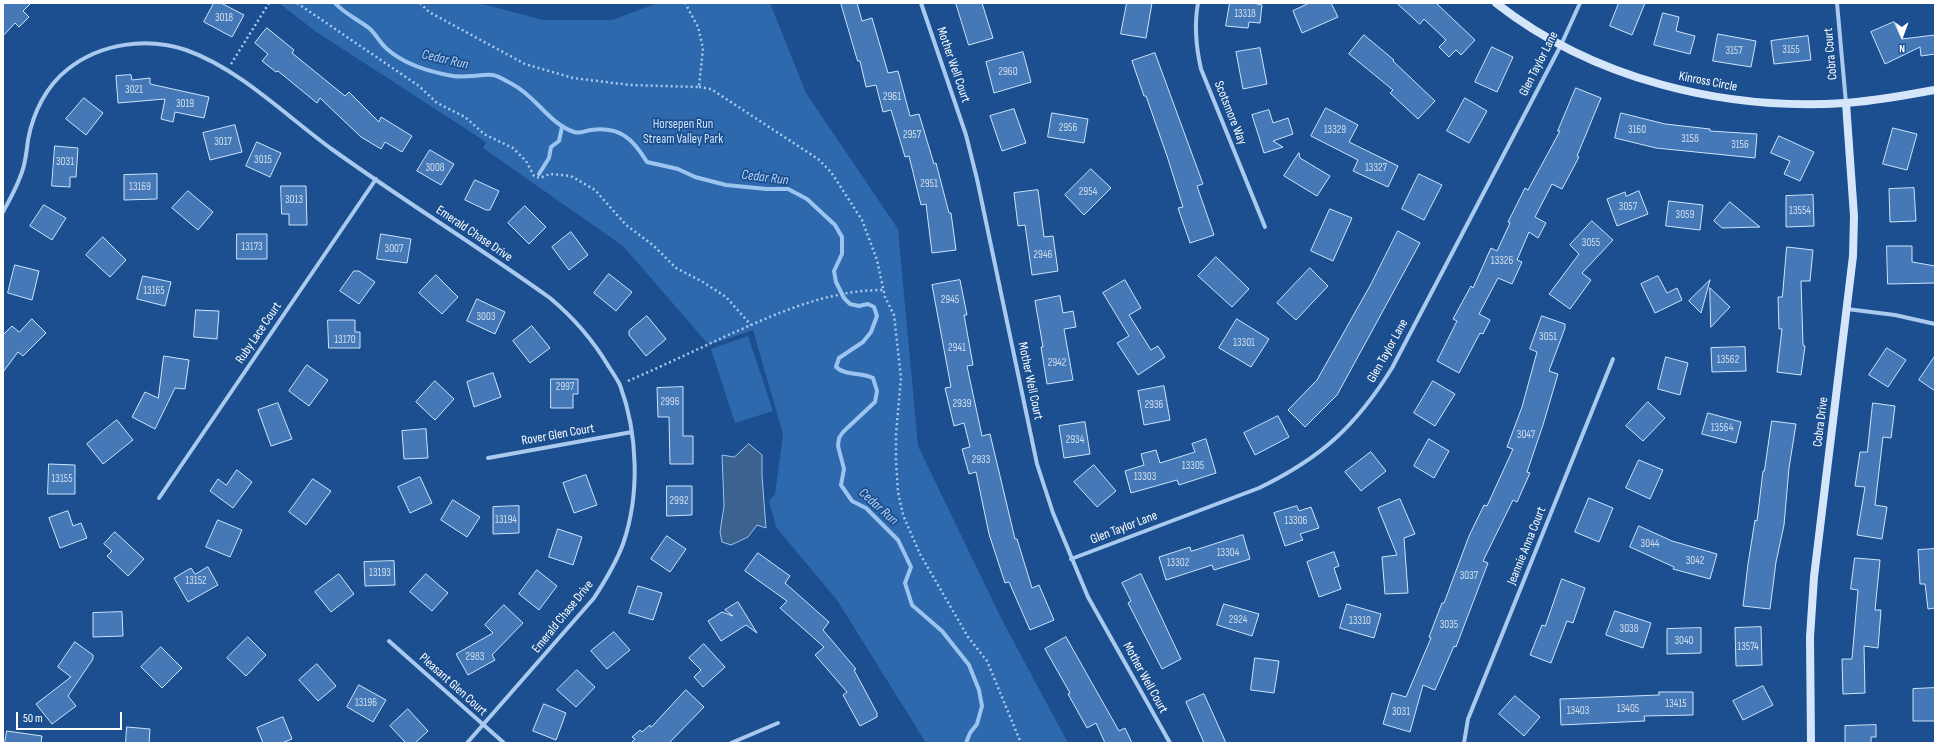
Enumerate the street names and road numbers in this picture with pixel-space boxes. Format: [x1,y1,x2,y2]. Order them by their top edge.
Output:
street label: Mother Well Court [933,25,973,105]
street label: Cobra Court [1821,27,1841,81]
street label: Glen Taylor Lane [1516,29,1562,99]
street label: Kinross Circle [1677,69,1739,95]
street label: Scotsmore Way [1210,79,1250,147]
street label: Emerald Chase Drive [433,203,515,265]
street label: Ruby Lace Court [233,299,285,367]
street label: Glen Taylor Lane [1364,316,1412,386]
street label: Mother Well Court [1014,341,1046,421]
street label: Cobra Drive [1810,396,1832,448]
street label: Rover Glen Court [520,421,596,449]
street label: Jeannie Anna Court [1504,505,1550,587]
street label: Glen Taylor Lane [1088,508,1160,548]
street label: Emerald Chase Drive [529,578,597,656]
street label: Mother Well Court [1119,640,1171,716]
street label: Pleasant Glen Court [416,650,490,720]

